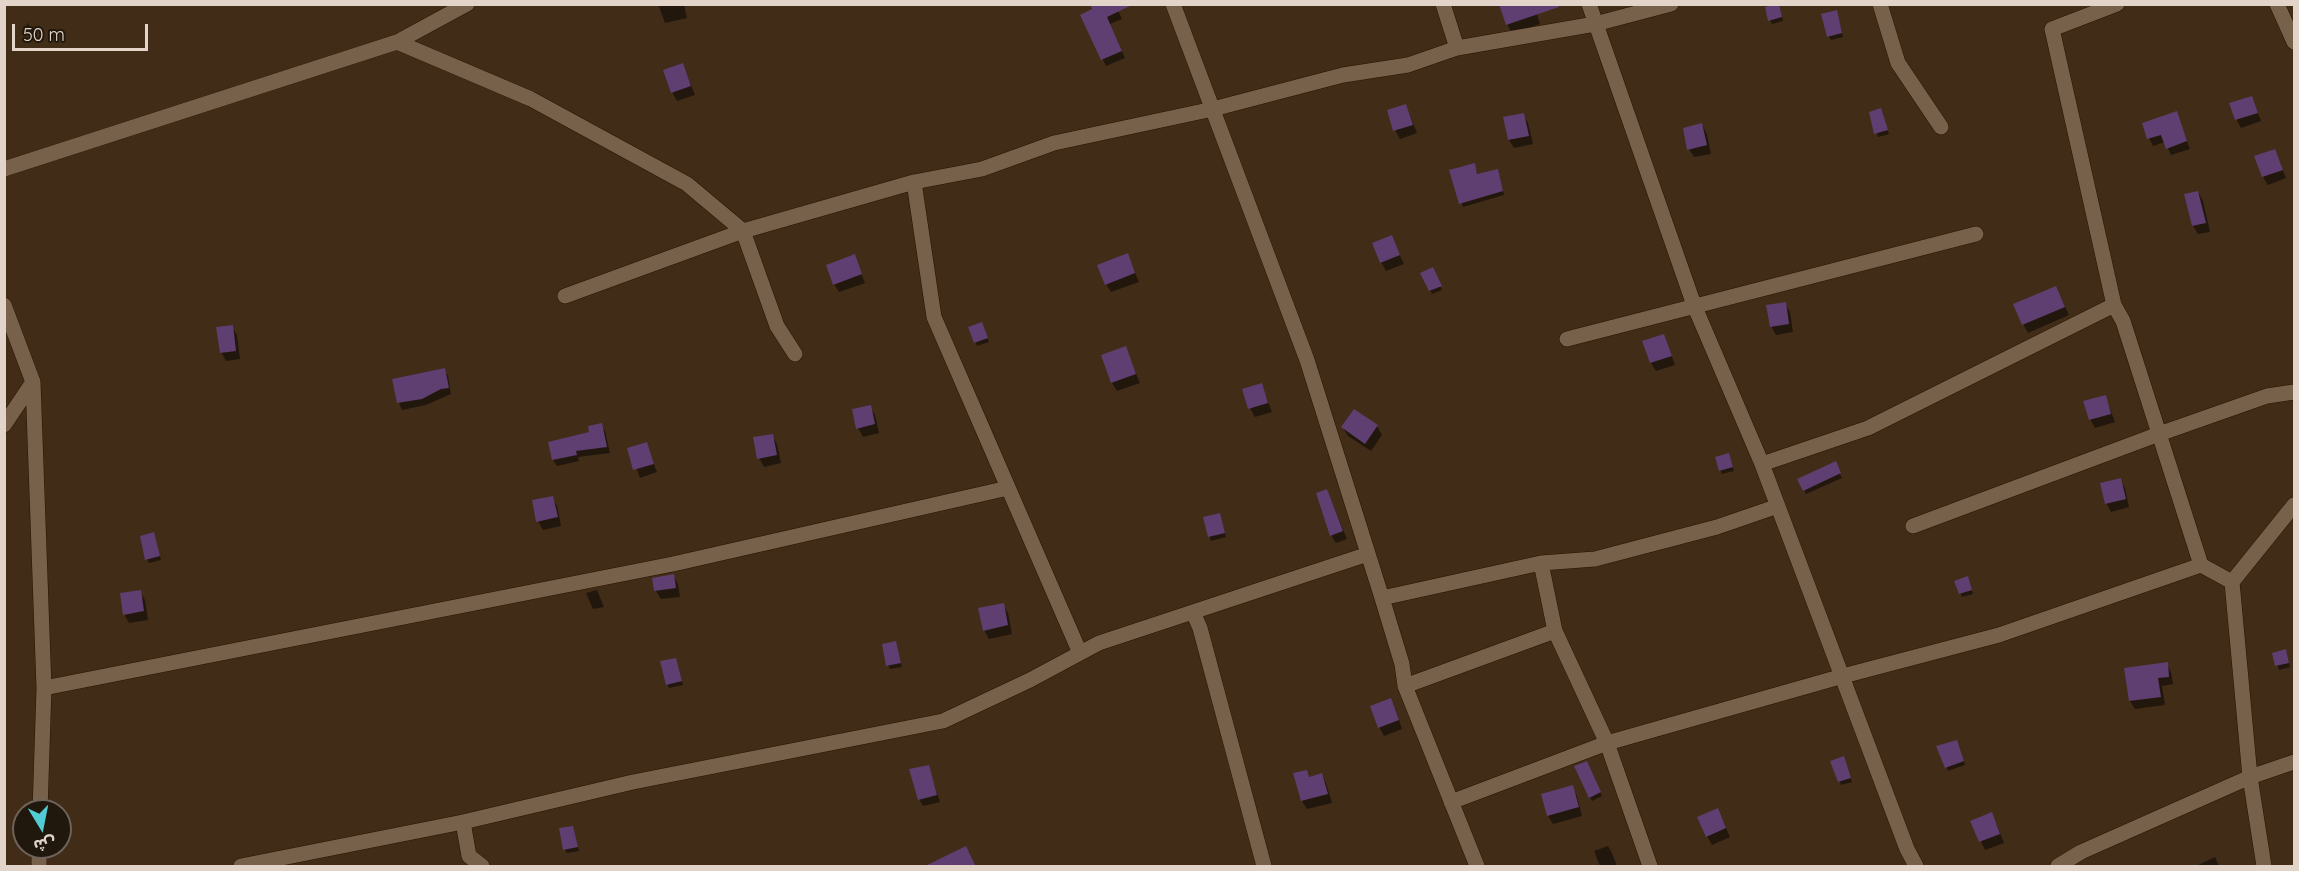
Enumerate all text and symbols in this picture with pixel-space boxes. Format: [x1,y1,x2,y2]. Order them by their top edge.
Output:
scale bar [15,12,152,50]
text: 50 m [23,23,65,46]
north arrow [12,799,72,859]
text: ش [32,833,57,857]

